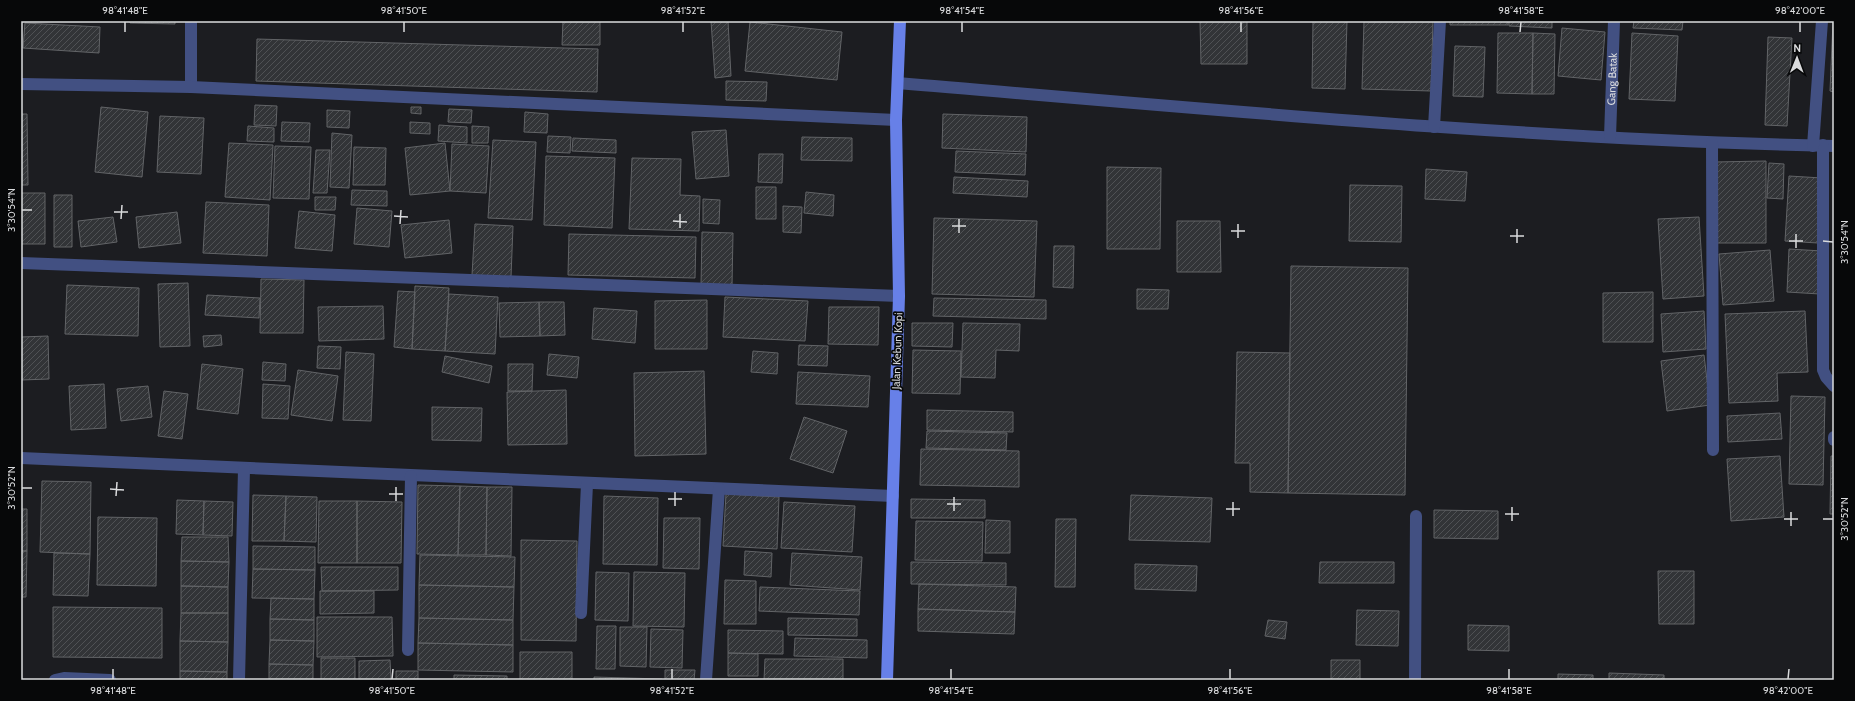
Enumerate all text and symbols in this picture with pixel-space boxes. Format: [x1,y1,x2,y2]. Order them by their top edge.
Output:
text: 98°41'48"E [102,4,148,17]
text: 98°41'50"E [381,4,428,17]
text: 98°41'52"E [661,4,706,17]
text: 98°41'54"E [940,4,985,17]
text: 98°41'56"E [1219,4,1264,17]
text: 98°41'58"E [1498,4,1544,17]
text: 98°42'00"E [1775,4,1825,17]
north arrow [1777,38,1817,78]
text: N [1793,41,1801,55]
street label: Gang Batak [1604,52,1620,106]
text: 3°30'54"N [5,188,18,232]
text: 3°30'54"N [1838,220,1851,264]
street label: Jalan Kebun Kopi [889,312,905,391]
text: 3°30'52"N [5,466,18,510]
text: 3°30'52"N [1838,497,1851,541]
text: 98°41'48"E [90,684,136,697]
text: 98°41'50"E [369,684,416,697]
text: 98°41'52"E [650,684,695,697]
text: 98°41'54"E [929,684,974,697]
text: 98°41'56"E [1208,684,1253,697]
text: 98°41'58"E [1486,684,1532,697]
text: 98°42'00"E [1763,684,1813,697]

